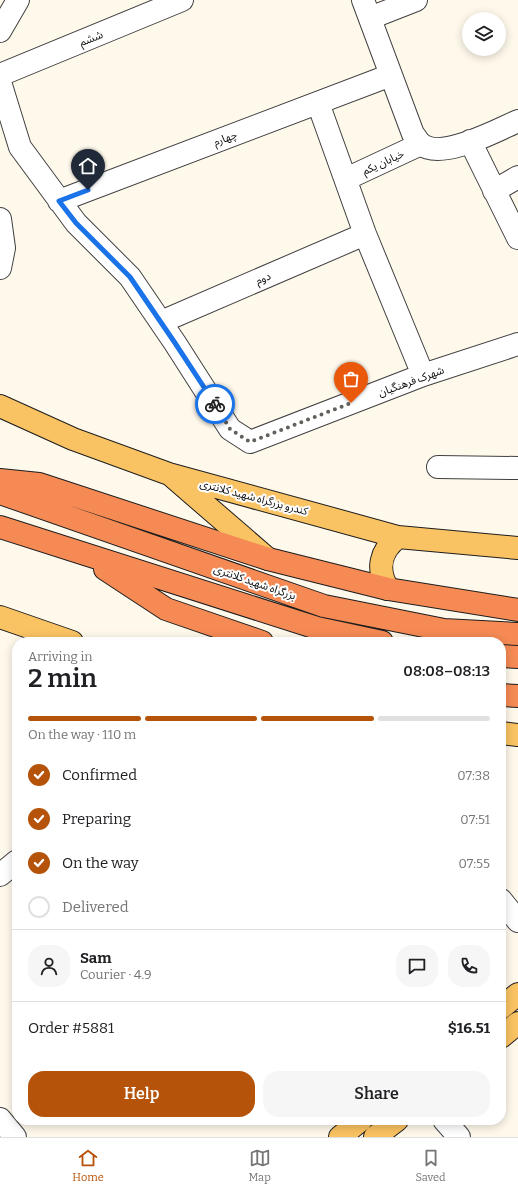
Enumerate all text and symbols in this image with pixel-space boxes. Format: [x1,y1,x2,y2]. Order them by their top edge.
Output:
map controls [462,12,506,56]
button: layers [462,12,506,56]
street label: ششم [78,28,106,51]
street label: چهارم [212,128,240,150]
street label: خیابان یکم [360,147,408,180]
pin [71,149,105,190]
icon: home [77,155,99,177]
street label: دوم [254,269,273,288]
pin [334,362,368,403]
street label: شهرک فرهنگیان [376,363,446,399]
icon: bag [340,368,362,390]
courier [195,384,235,424]
icon: bike [204,393,226,415]
street label: کندرو بزرگراه شهید کلانتری [198,477,310,518]
street label: بزرگراه شهید کلانتری [212,562,298,603]
text: Arriving in [28,649,93,664]
text: 08:08–08:13 [403,662,490,680]
text: 2 min [28,663,97,694]
text: On the way · 110 m [28,727,136,742]
icon: check [28,764,50,786]
text: Confirmed [62,766,137,784]
text: 07:38 [457,768,490,783]
icon: check [28,808,50,830]
text: Preparing [62,810,131,828]
text: 07:51 [460,812,490,827]
icon: check [28,852,50,874]
text: On the way [62,854,139,872]
text: 07:55 [459,856,490,871]
text: Delivered [62,898,129,916]
button: person [28,945,70,987]
button: chat [396,945,438,987]
button: phone [448,945,490,987]
text: Sam [80,949,112,967]
text: Courier · 4.9 [80,967,152,982]
text: Order #5881 [28,1019,114,1037]
text: $16.51 [448,1019,490,1037]
button: Help [28,1071,255,1117]
button: Share [263,1071,490,1117]
tab: Home [72,1147,104,1184]
tab: Map [249,1147,271,1184]
tab: Saved [415,1147,446,1184]

